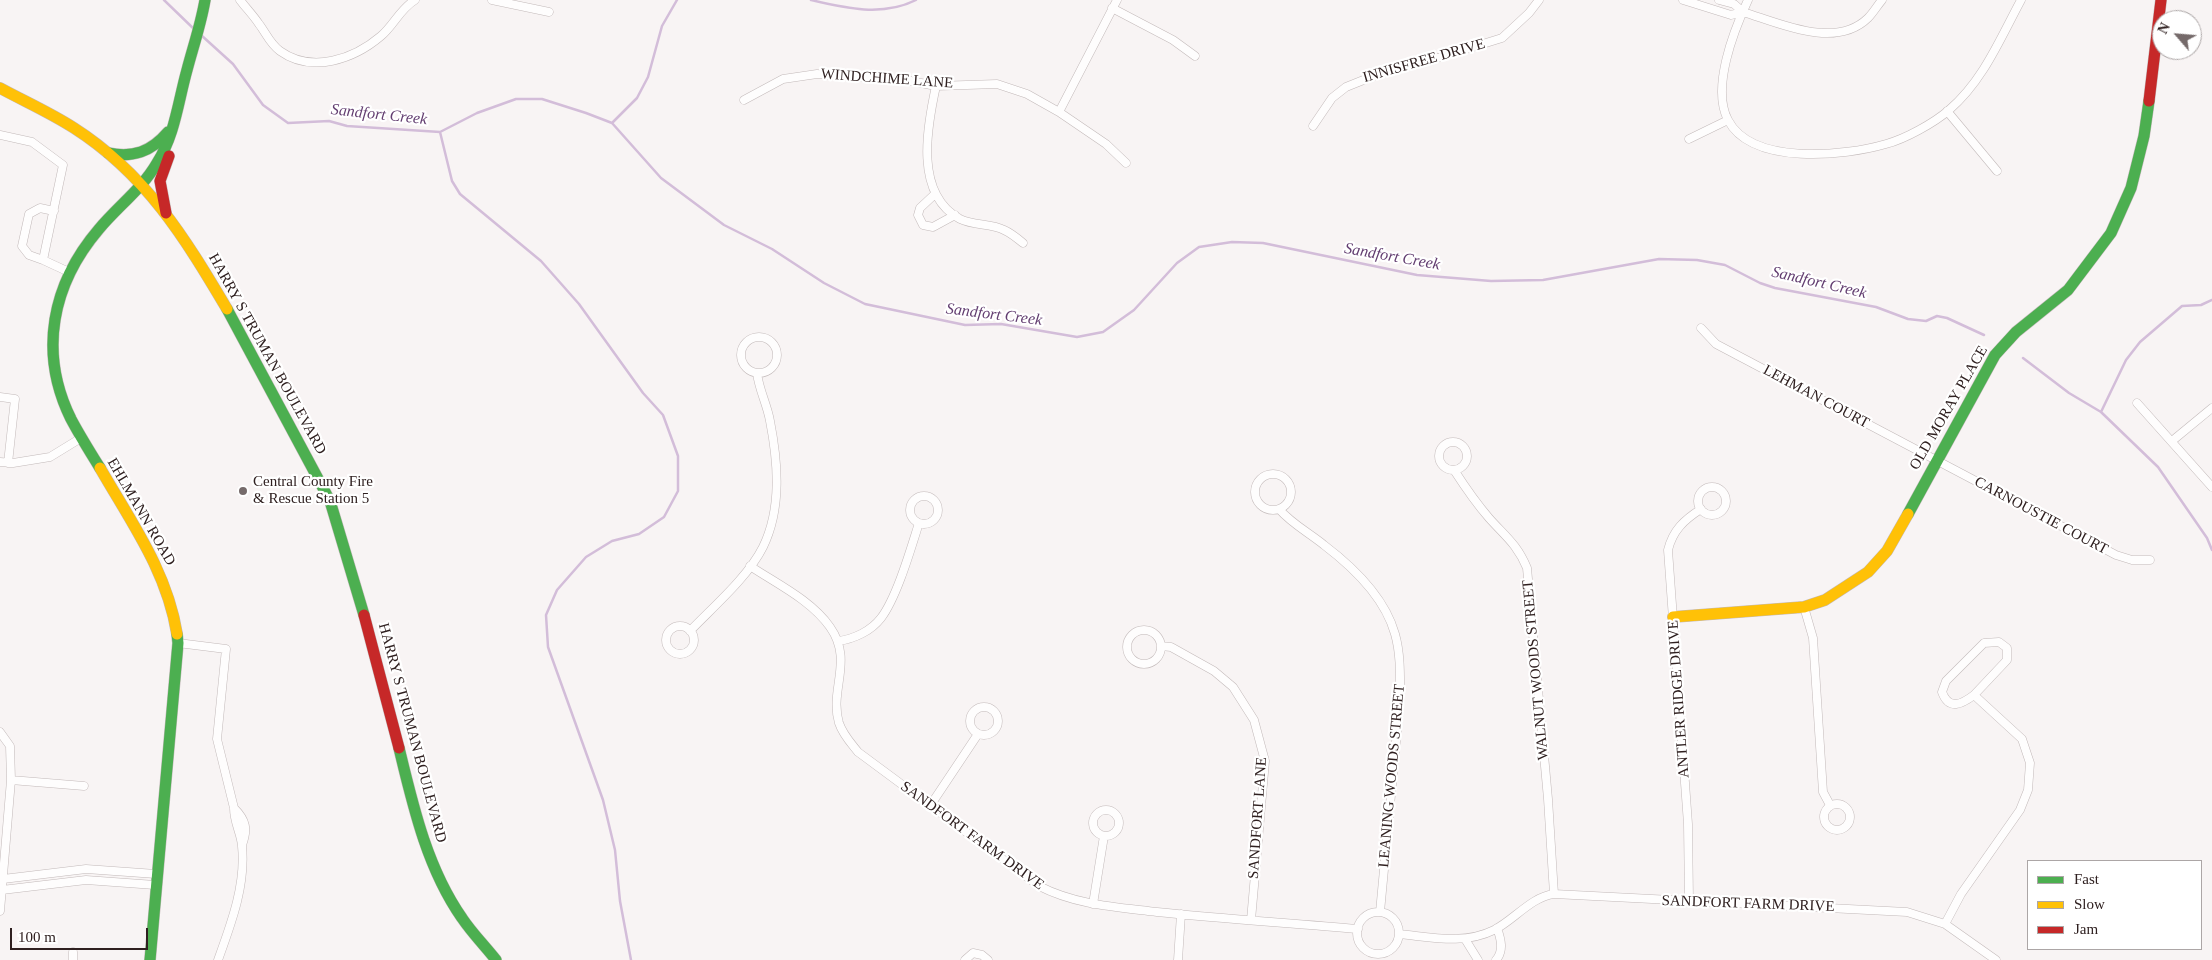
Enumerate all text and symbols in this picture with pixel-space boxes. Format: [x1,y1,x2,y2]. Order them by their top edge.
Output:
north arrow [2152,10,2202,60]
text: N [2155,21,2173,36]
street label: INNISFREE DRIVE [1361,35,1487,87]
street label: WINDCHIME LANE [820,65,954,93]
water label: Sandfort Creek [330,100,428,130]
water label: Sandfort Creek [1343,239,1441,275]
street label: HARRY S TRUMAN BOULEVARD [204,250,330,458]
water label: Sandfort Creek [1770,263,1868,303]
water label: Sandfort Creek [945,300,1043,330]
street label: OLD MORAY PLACE [1906,343,1992,473]
street label: LEHMAN COURT [1760,361,1872,433]
street label: EHLMANN ROAD [103,455,179,569]
place label: Central County Fire & Rescue Station 5 [253,473,373,508]
street label: CARNOUSTIE COURT [1971,473,2111,559]
marker: Central County Fire & Rescue Station 5 [237,485,249,497]
street label: WALNUT WOODS STREET [1519,579,1553,761]
street label: ANTLER RIDGE DRIVE [1665,619,1693,779]
street label: HARRY S TRUMAN BOULEVARD [374,621,450,845]
street label: LEANING WOODS STREET [1375,683,1409,869]
street label: SANDFORT LANE [1245,757,1271,879]
street label: SANDFORT FARM DRIVE [897,778,1047,894]
legend [2027,860,2202,950]
text: Fast [2074,871,2099,887]
street label: SANDFORT FARM DRIVE [1661,892,1835,916]
text: Slow [2074,896,2105,912]
scale bar [12,918,150,950]
text: Jam [2074,921,2098,937]
text: 100 m [18,929,56,945]

